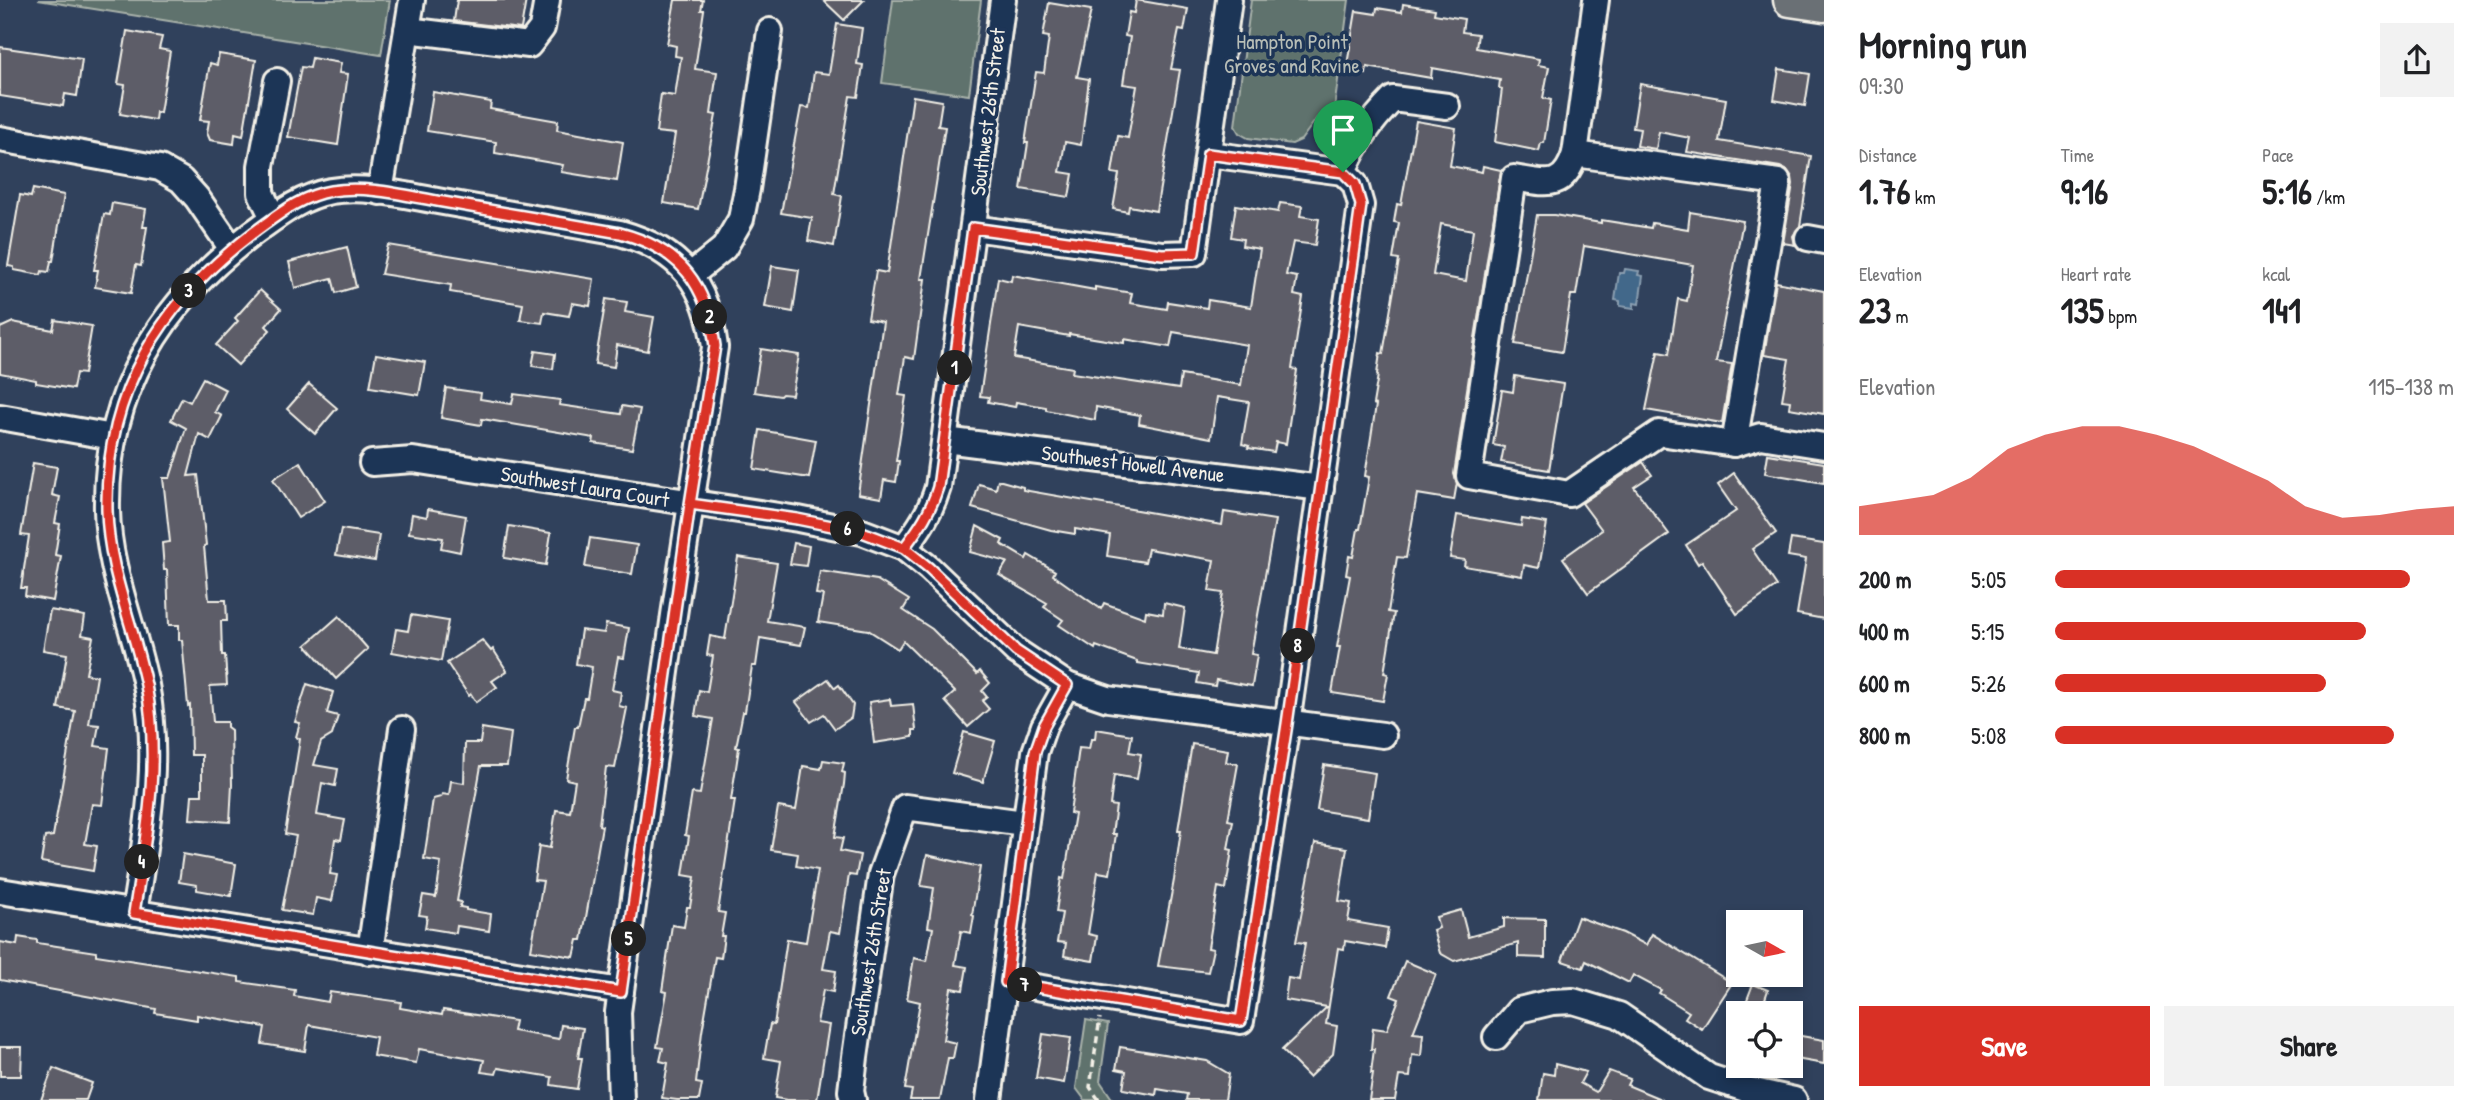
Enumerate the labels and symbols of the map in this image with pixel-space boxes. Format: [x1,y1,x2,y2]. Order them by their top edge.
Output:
street label: Southwest 26th Street [963,26,1012,197]
park label: Hampton Point Groves and Ravine [1224,27,1360,80]
pin [1313,100,1373,172]
pin: 3 [172,274,206,308]
pin: 2 [692,300,728,334]
pin: 1 [937,350,972,386]
street label: Southwest Howell Avenue [1040,438,1226,489]
street label: Southwest Laura Court [499,459,672,514]
pin: 6 [830,512,866,546]
pin: 8 [1280,628,1316,664]
pin: 4 [124,844,160,880]
street label: Southwest 26th Street [843,866,898,1038]
north arrow [1726,910,1802,987]
pin: 5 [612,922,646,956]
pin: 7 [1007,968,1042,1002]

